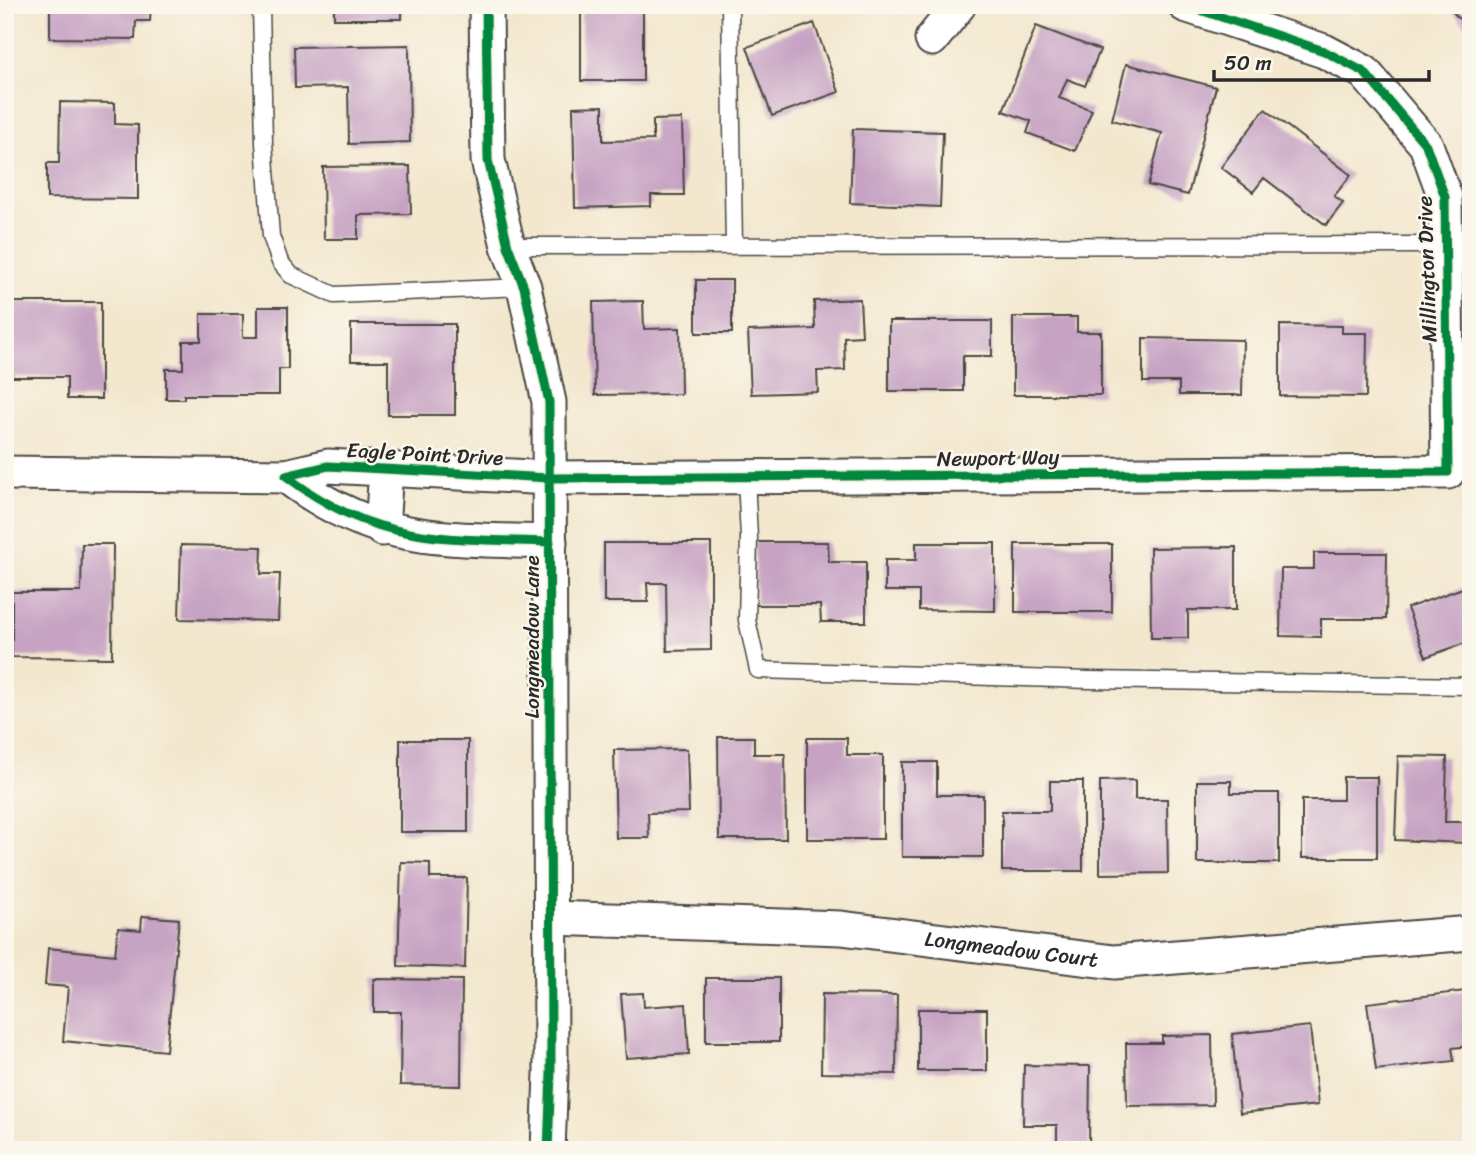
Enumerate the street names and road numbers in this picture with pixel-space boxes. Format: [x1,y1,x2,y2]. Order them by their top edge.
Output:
street label: Millington Drive [1405,195,1449,343]
street label: Eagle Point Drive [346,431,504,477]
street label: Newport Way [936,438,1060,478]
street label: Longmeadow Lane [513,555,551,719]
street label: Longmeadow Court [923,920,1100,979]

